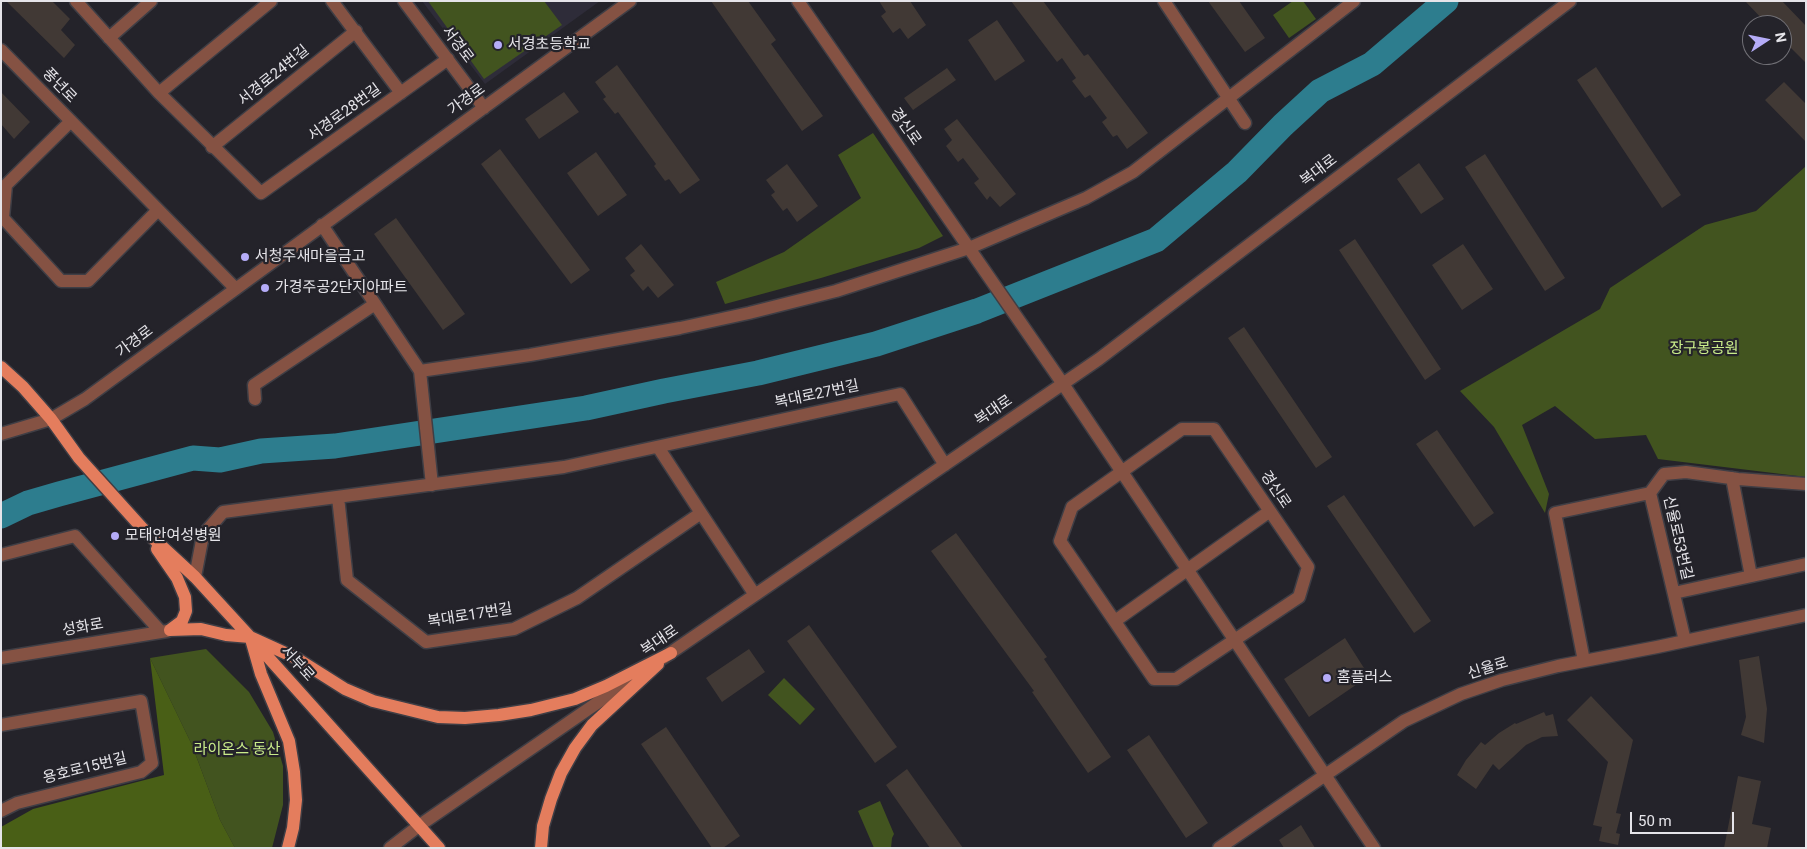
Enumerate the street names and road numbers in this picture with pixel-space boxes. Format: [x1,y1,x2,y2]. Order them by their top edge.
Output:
street label: 서경로 [437,23,477,67]
street label: 서경로24번길 [235,42,313,110]
street label: 풍년로 [38,65,80,107]
street label: 서경로28번길 [305,80,385,146]
street label: 가경로 [445,81,489,119]
street label: 경신로 [886,105,924,149]
street label: 복대로 [1297,151,1341,191]
street label: 가경로 [113,322,157,362]
street label: 복대로27번길 [773,377,861,413]
street label: 복대로 [972,392,1016,430]
street label: 경신로 [1256,468,1294,512]
street label: 신율로53번길 [1659,494,1695,582]
street label: 복대로17번길 [426,600,514,632]
street label: 성화로 [61,616,105,640]
street label: 복대로 [638,622,682,660]
street label: 서부로 [276,643,318,685]
street label: 신율로 [1466,654,1510,684]
street label: 용호로15번길 [41,750,129,788]

